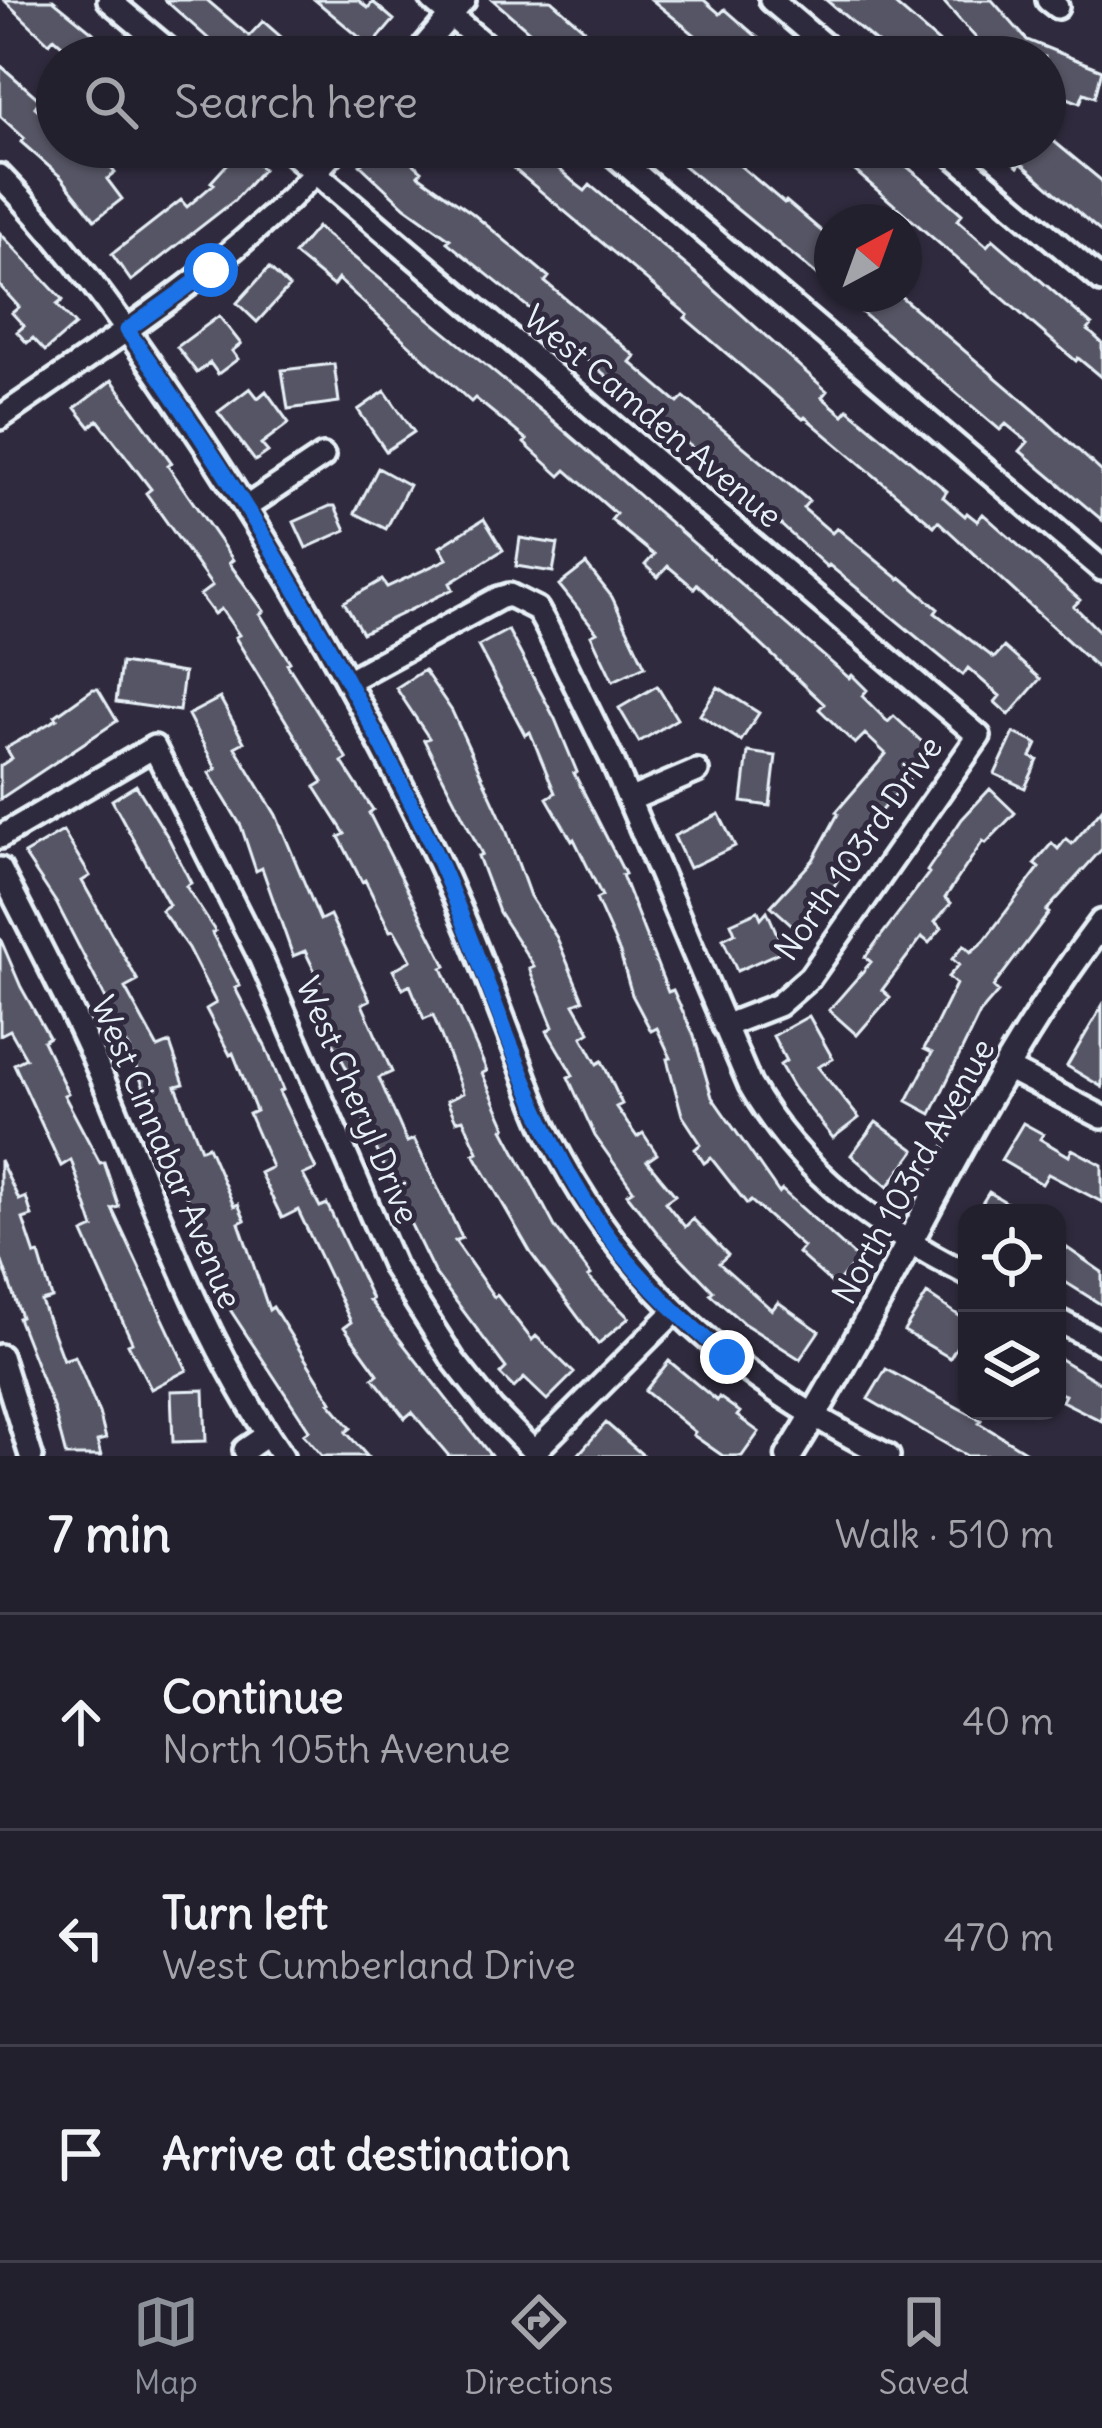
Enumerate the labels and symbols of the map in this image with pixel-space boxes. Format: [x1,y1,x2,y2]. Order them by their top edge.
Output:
north arrow [814,204,922,312]
route start [184,243,238,297]
street label: West Camden Avenue [515,296,791,536]
street label: North 103rd Drive [765,728,951,968]
street label: West Cheryl Drive [287,970,429,1230]
street label: West Cinnabar Avenue [82,989,252,1315]
street label: North 103rd Avenue [823,1031,1003,1311]
route end [700,1330,754,1384]

